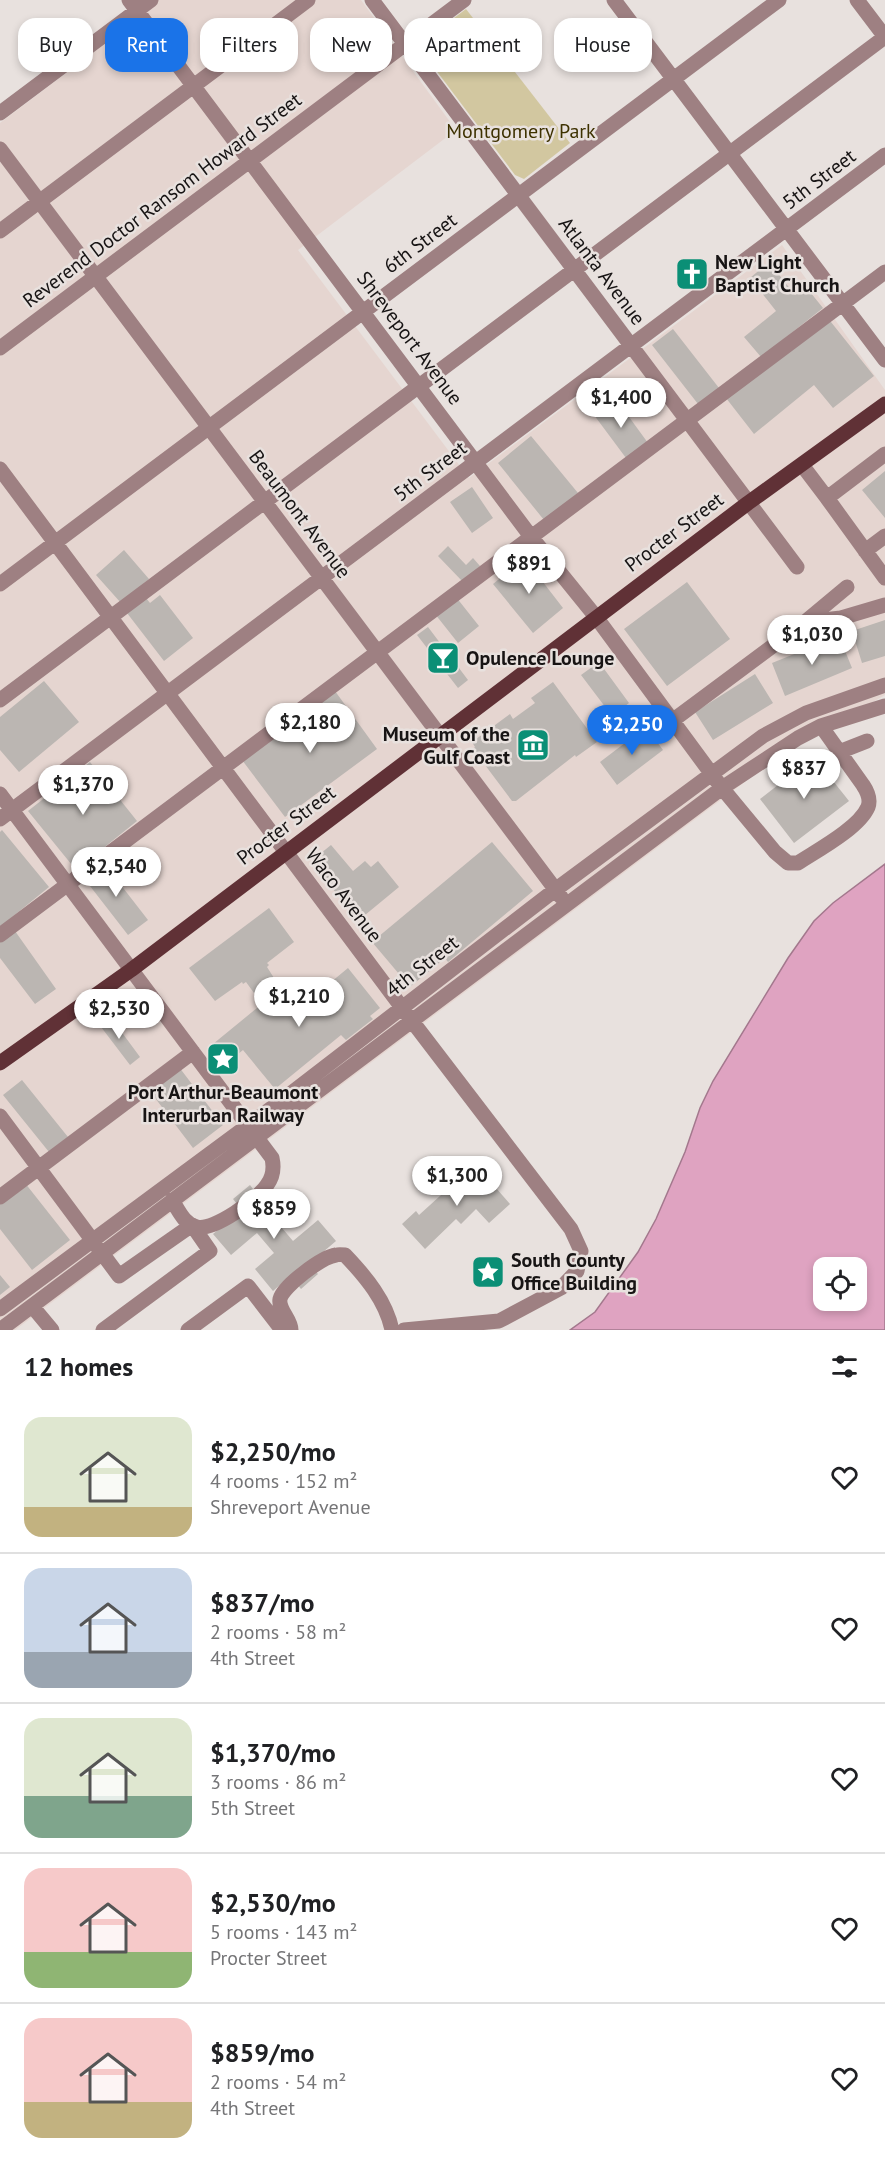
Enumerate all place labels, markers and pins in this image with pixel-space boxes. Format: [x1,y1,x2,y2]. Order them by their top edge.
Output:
place label: New Light Baptist Church [715,249,840,298]
church icon: New Light Baptist Church [674,256,710,292]
pin: $1,400 [572,378,670,429]
pin: $891 [493,544,565,595]
pin: $1,030 [763,615,861,666]
bar icon: Opulence Lounge [425,640,461,676]
place label: Opulence Lounge [466,645,614,671]
pin: $2,180 [261,703,359,754]
pin: $2,250 [583,705,681,756]
place label: Museum of the Gulf Coast [383,721,510,770]
museum icon: Museum of the Gulf Coast [515,727,551,763]
pin: $837 [768,749,840,800]
pin: $1,370 [34,765,132,816]
pin: $2,540 [67,847,165,898]
pin: $1,210 [250,977,348,1028]
pin: $2,530 [70,989,168,1040]
place icon: Port Arthur-Beaumont Interurban Railway [205,1041,241,1077]
place label: Port Arthur-Beaumont Interurban Railway [128,1079,318,1128]
pin: $1,300 [408,1156,506,1207]
pin: $859 [238,1189,310,1240]
place label: South County Office Building [511,1247,637,1296]
place icon: South County Office Building [470,1254,506,1290]

